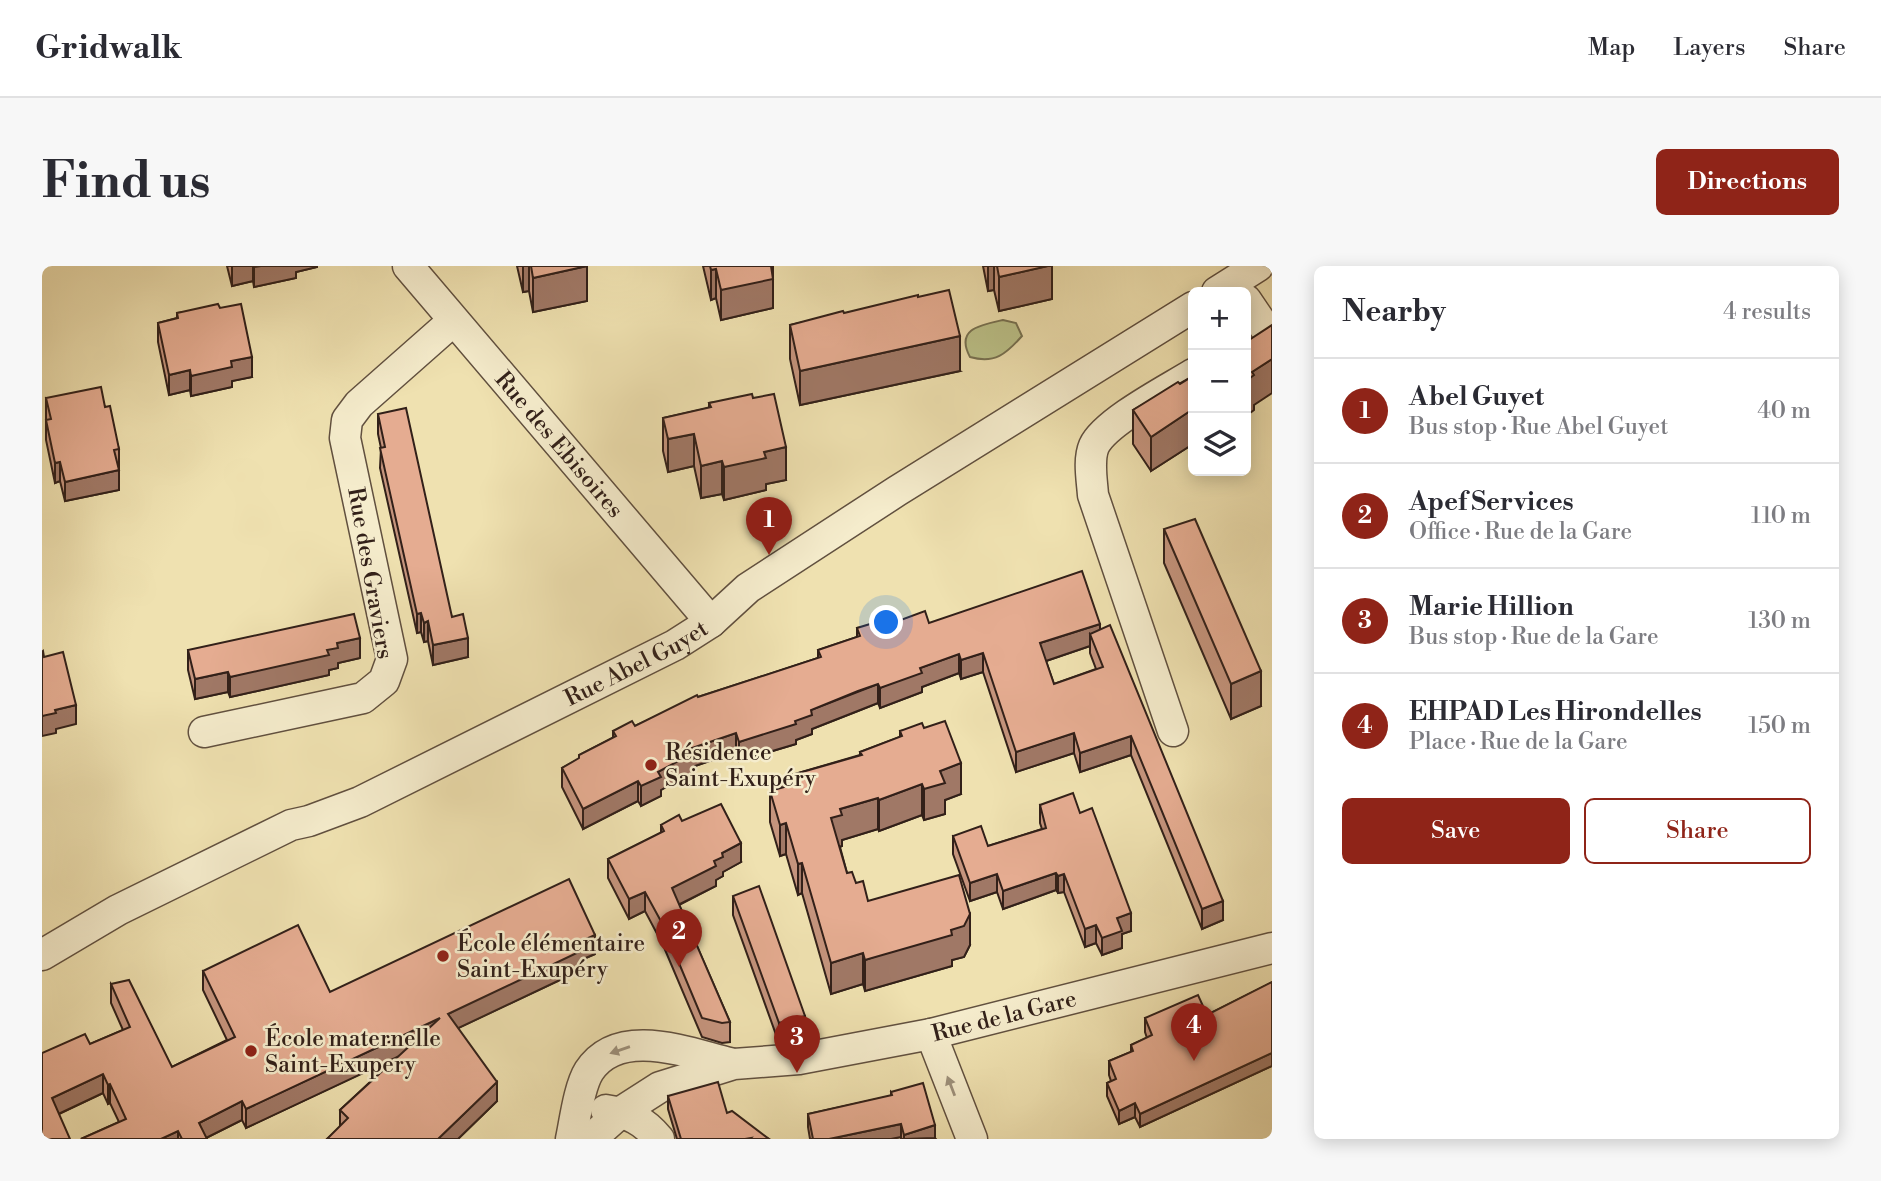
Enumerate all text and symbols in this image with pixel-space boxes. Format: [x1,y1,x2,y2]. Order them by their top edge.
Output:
text: Gridwalk [35,28,182,69]
text: Map [1588,33,1635,63]
text: Layers [1673,33,1745,63]
text: Share [1783,33,1846,63]
button: Directions [1656,149,1839,215]
text: Find us [42,152,211,213]
map controls [1188,287,1251,476]
button: + [1188,287,1251,350]
text: Nearby [1342,293,1446,331]
text: 4 results [1723,298,1811,326]
button: − [1188,350,1251,413]
street label: Rue des Ebisoires [489,366,629,524]
text: Abel Guyet [1409,381,1544,413]
text: 1 [1359,397,1371,425]
text: 40 m [1757,397,1811,425]
button: layers [1188,413,1251,476]
text: Bus stop · Rue Abel Guyet [1409,413,1668,441]
street label: Rue des Graviers [341,485,399,661]
text: Apef Services [1409,486,1574,518]
pin: 1 [746,497,792,555]
text: 2 [1358,502,1372,530]
text: 110 m [1751,502,1811,530]
text: Office · Rue de la Gare [1409,518,1632,546]
text: Marie Hillion [1409,591,1574,623]
your location [869,605,903,639]
text: 3 [1358,607,1372,635]
text: 130 m [1748,607,1811,635]
street label: Rue Abel Guyet [560,615,713,713]
text: Bus stop · Rue de la Gare [1409,623,1659,651]
text: EHPAD Les Hirondelles [1409,696,1702,728]
text: 4 [1357,712,1373,740]
text: 150 m [1748,712,1811,740]
text: Place · Rue de la Gare [1409,728,1628,756]
place label: Résidence Saint-Exupéry [665,739,817,793]
marker: Résidence Saint-Exupéry [643,757,659,773]
button: Save [1342,798,1570,864]
button: Share [1584,798,1811,864]
pin: 2 [656,909,702,967]
place label: École élémentaire Saint-Exupéry [457,928,645,984]
marker: École élémentaire Saint-Exupéry [435,948,451,964]
street label: Rue de la Gare [929,985,1079,1048]
pin: 4 [1171,1003,1217,1061]
pin: 3 [774,1015,820,1073]
place label: École maternelle Saint-Exupery [265,1023,441,1079]
marker: École maternelle Saint-Exupery [243,1043,259,1059]
one-way arrow [609,1045,630,1056]
one-way arrow [946,1076,957,1097]

